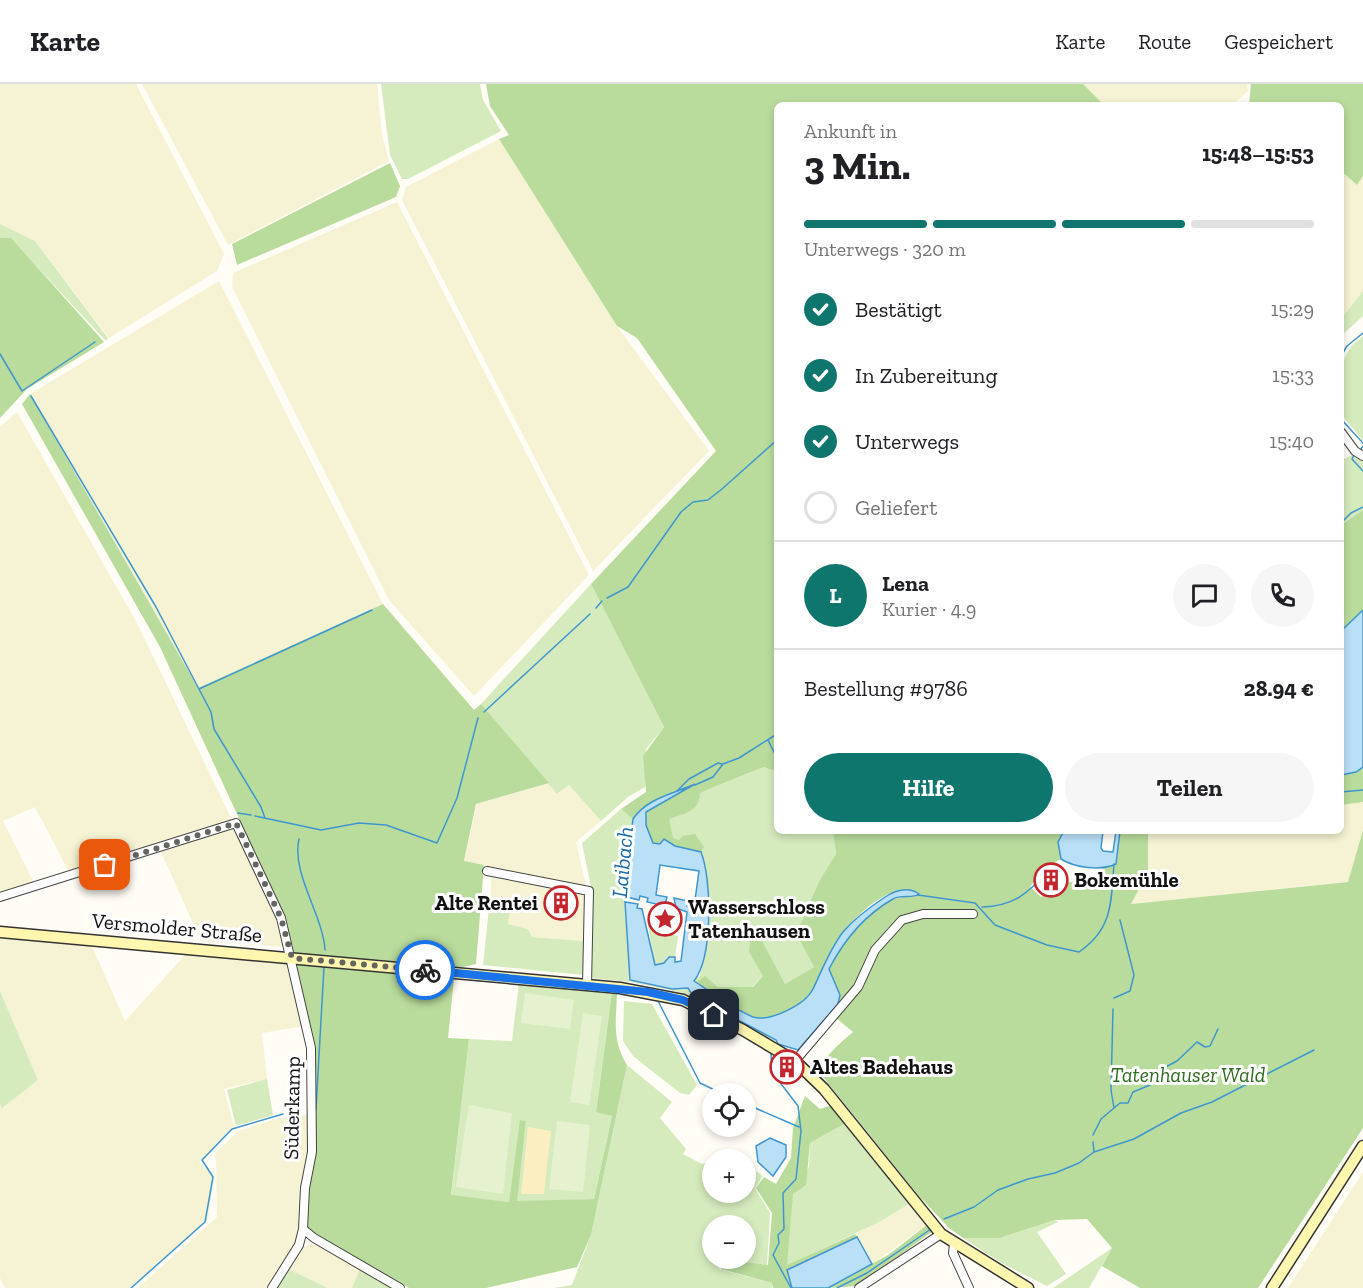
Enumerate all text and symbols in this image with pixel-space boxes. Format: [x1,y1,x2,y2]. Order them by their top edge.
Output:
text: Karte [30,25,100,58]
text: Karte [1055,29,1105,54]
text: Route [1138,29,1191,54]
text: Gespeichert [1224,29,1333,54]
text: Ankunft in [804,119,897,143]
text: 15:48–15:53 [1202,140,1314,167]
text: 3 Min. [804,142,911,189]
text: Unterwegs · 320 m [804,237,966,261]
icon: check [804,293,837,326]
text: Bestätigt [855,296,942,323]
text: 15:29 [1271,297,1314,321]
icon: check [804,359,837,392]
text: In Zubereitung [855,362,998,389]
text: 15:33 [1272,363,1314,387]
icon: check [804,425,837,458]
text: Unterwegs [855,428,959,455]
text: 15:40 [1269,429,1314,453]
text: Geliefert [855,494,938,521]
button: chat [1173,564,1236,627]
button: phone [1251,564,1314,627]
text: Lena [882,570,929,597]
text: L [829,582,842,609]
text: Kurier · 4.9 [882,597,976,621]
text: Bestellung #9786 [804,675,968,702]
text: 28.94 € [1244,675,1314,702]
button: Hilfe [804,753,1053,822]
button: Teilen [1065,753,1314,822]
water label: Laibach [606,825,639,899]
pin [79,839,130,890]
icon: bag [88,848,121,881]
building icon: Bokemühle [1033,862,1069,898]
place label: Bokemühle [1074,867,1179,892]
building icon: Alte Rentei [543,885,579,921]
place label: Alte Rentei [435,890,538,915]
place label: Wasserschloss Tatenhausen [688,894,825,943]
place icon: Wasserschloss Tatenhausen [647,901,683,937]
street label: Versmolder Straße [90,908,263,947]
courier [395,940,455,1000]
icon: bike [409,954,442,987]
pin [688,989,739,1040]
icon: home [697,998,730,1031]
building icon: Altes Badehaus [769,1049,805,1085]
place label: Altes Badehaus [810,1054,953,1079]
street label: Süderkamp [278,1056,305,1160]
park label: Tatenhauser Wald [1110,1062,1266,1087]
map controls [702,1083,756,1269]
button: locate [702,1083,756,1137]
button: + [702,1149,756,1203]
button: − [702,1215,756,1269]

